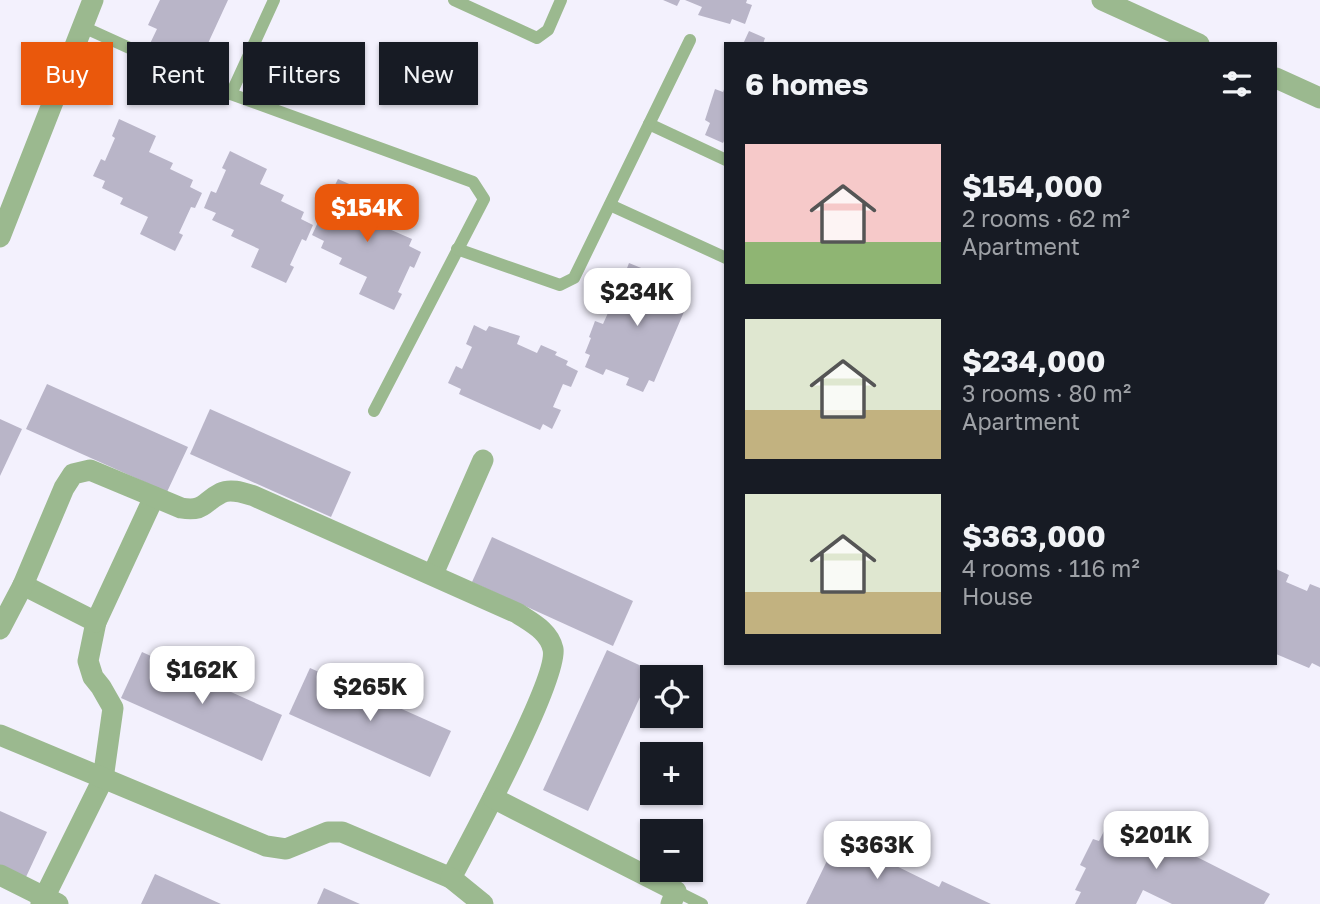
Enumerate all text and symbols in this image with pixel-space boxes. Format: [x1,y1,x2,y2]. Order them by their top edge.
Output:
chip: Buy [21,42,113,105]
chip: Rent [127,42,229,105]
chip: Filters [243,42,365,105]
chip: New [379,42,478,105]
icon: filters [1218,65,1256,103]
text: 6 homes [745,66,868,102]
text: $154,000 [962,168,1103,204]
icon: home [801,172,885,256]
pin: $154K [318,184,416,244]
text: $154K [331,193,403,221]
text: 2 rooms · 62 m² [962,204,1130,232]
text: Apartment [962,232,1080,260]
pin: $234K [588,268,686,328]
text: $234K [600,277,674,305]
text: $234,000 [962,343,1106,379]
icon: home [801,347,885,431]
text: 3 rooms · 80 m² [962,379,1131,407]
text: Apartment [962,407,1080,435]
text: $363,000 [962,518,1106,554]
icon: home [801,522,885,606]
text: 4 rooms · 116 m² [962,554,1140,582]
text: House [962,582,1033,610]
pin: $162K [153,646,251,706]
text: $162K [166,655,238,683]
pin: $265K [321,664,419,723]
map controls [640,665,703,882]
button: locate [640,665,703,728]
text: $265K [333,672,407,700]
button: + [640,742,703,805]
pin: $201K [1107,812,1205,871]
button: − [640,819,703,882]
text: $201K [1120,820,1192,848]
pin: $363K [828,822,926,881]
text: $363K [840,830,914,858]

